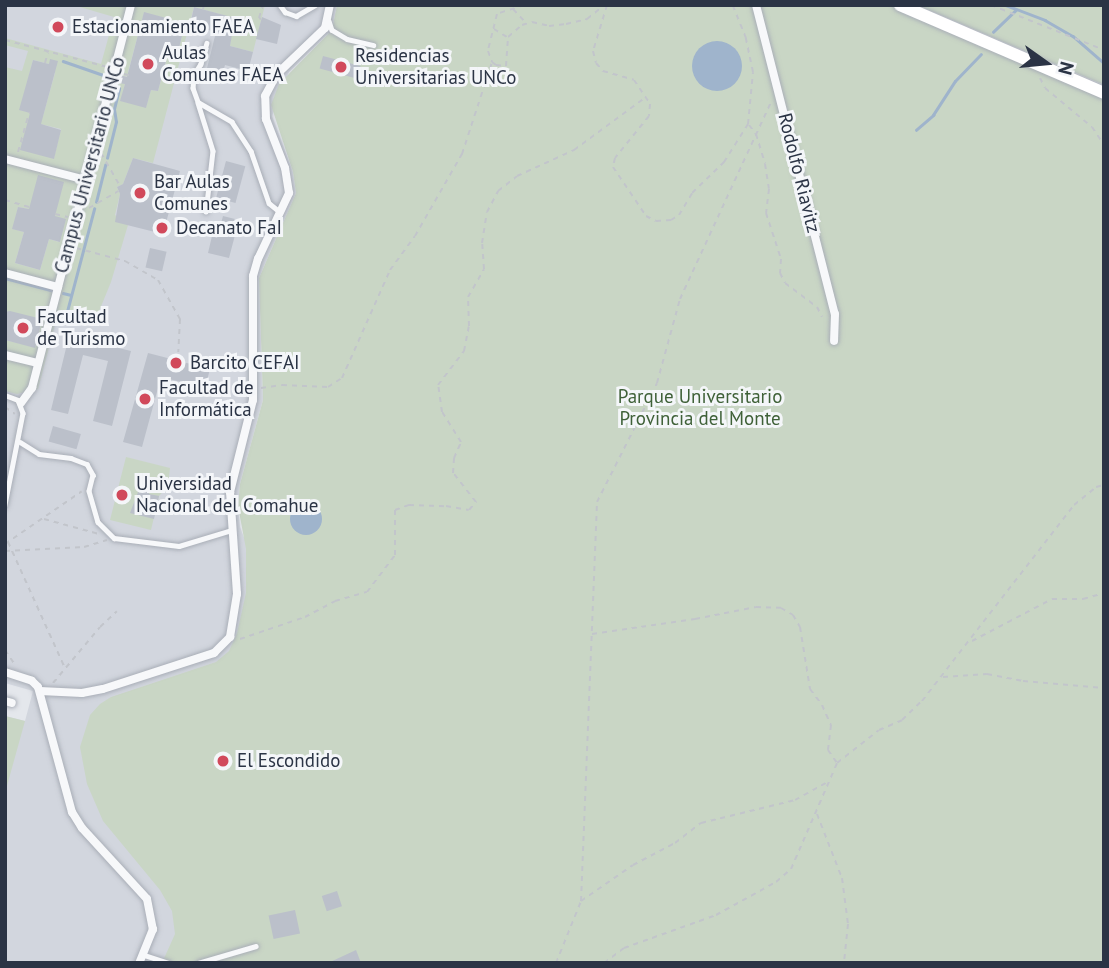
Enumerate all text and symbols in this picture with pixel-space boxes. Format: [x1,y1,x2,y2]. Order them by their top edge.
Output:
place label: Estacionamiento FAEA [72,16,254,38]
marker: Estacionamiento FAEA [50,19,66,35]
north arrow [1011,28,1081,98]
place label: Aulas Comunes FAEA [162,42,283,86]
place label: Residencias Universitarias UNCo [355,45,516,89]
street label: Campus Universitario UNCo [50,54,130,276]
marker: Aulas Comunes FAEA [140,56,156,72]
marker: Residencias Universitarias UNCo [333,59,349,75]
text: N [1053,59,1079,78]
street label: Rodolfo Riavitz [773,111,825,235]
place label: Bar Aulas Comunes [154,171,230,215]
marker: Bar Aulas Comunes [132,185,148,201]
place label: Decanato FaI [176,217,282,239]
marker: Decanato FaI [154,220,170,236]
place label: Facultad de Turismo [37,306,126,350]
marker: Facultad de Turismo [15,320,31,336]
place label: Barcito CEFAI [190,352,300,374]
marker: Barcito CEFAI [168,355,184,371]
place label: Facultad de Informática [159,377,254,421]
park label: Parque Universitario Provincia del Monte [618,386,782,430]
marker: Facultad de Informática [137,391,153,407]
place label: Universidad Nacional del Comahue [136,473,318,517]
marker: Universidad Nacional del Comahue [114,487,130,503]
place label: El Escondido [237,750,340,772]
marker: El Escondido [215,753,231,769]

